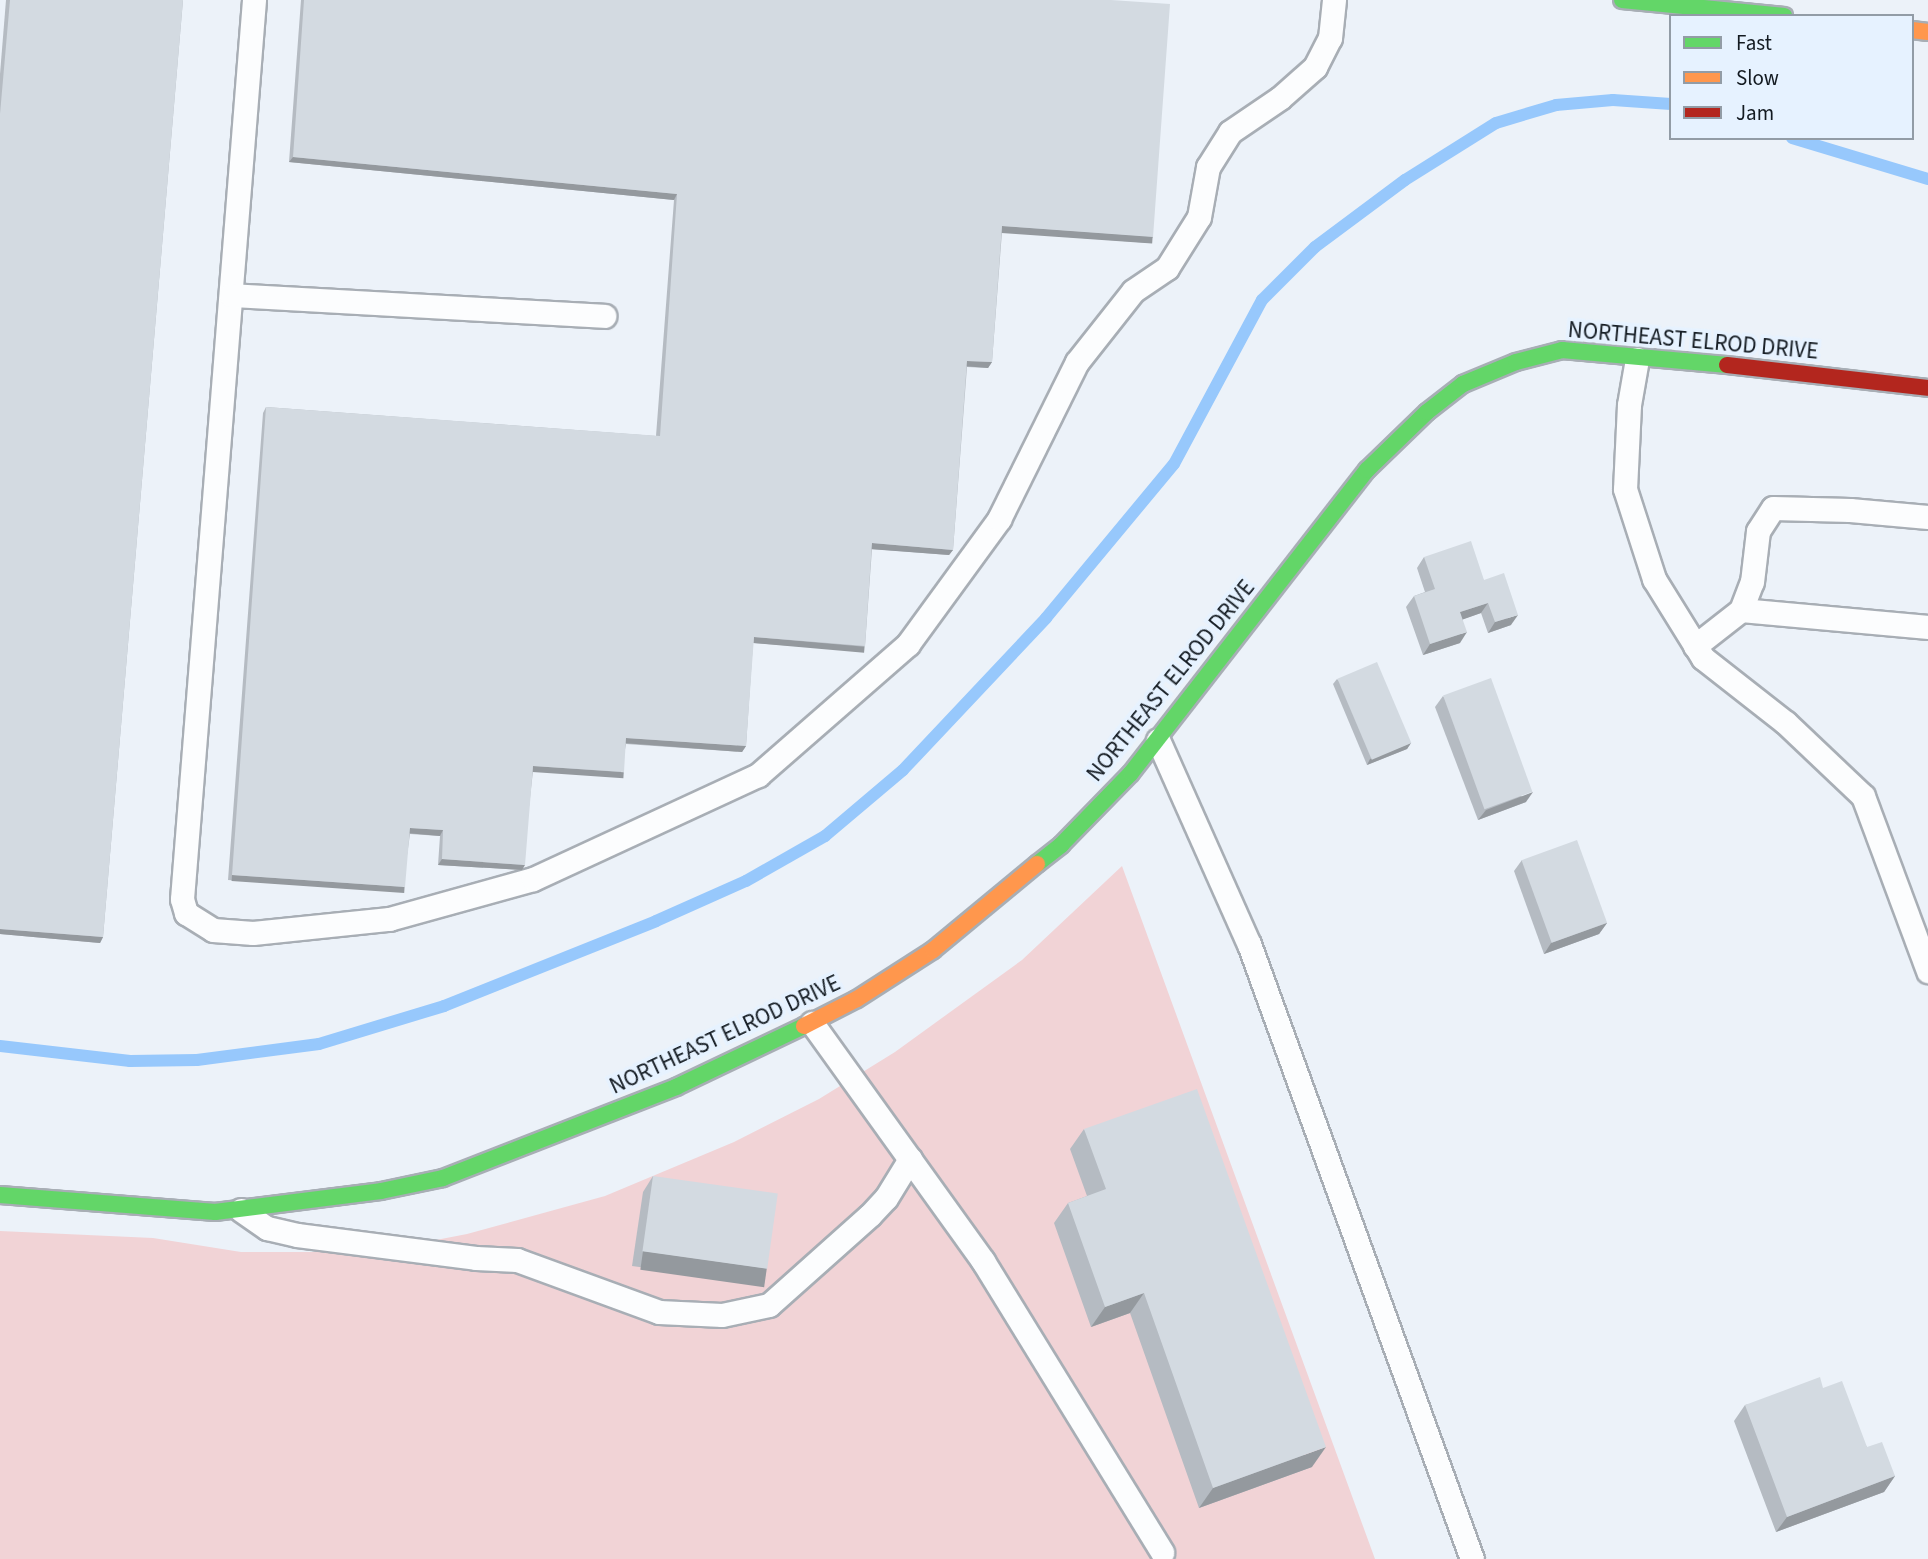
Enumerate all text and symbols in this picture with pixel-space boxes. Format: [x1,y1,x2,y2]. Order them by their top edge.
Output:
legend [1669,14,1914,140]
text: Fast [1736,28,1772,58]
text: Slow [1736,63,1779,93]
text: Jam [1736,98,1774,128]
street label: NORTHEAST ELROD DRIVE [1567,316,1819,366]
street label: NORTHEAST ELROD DRIVE [1081,575,1261,787]
street label: NORTHEAST ELROD DRIVE [605,969,845,1101]

